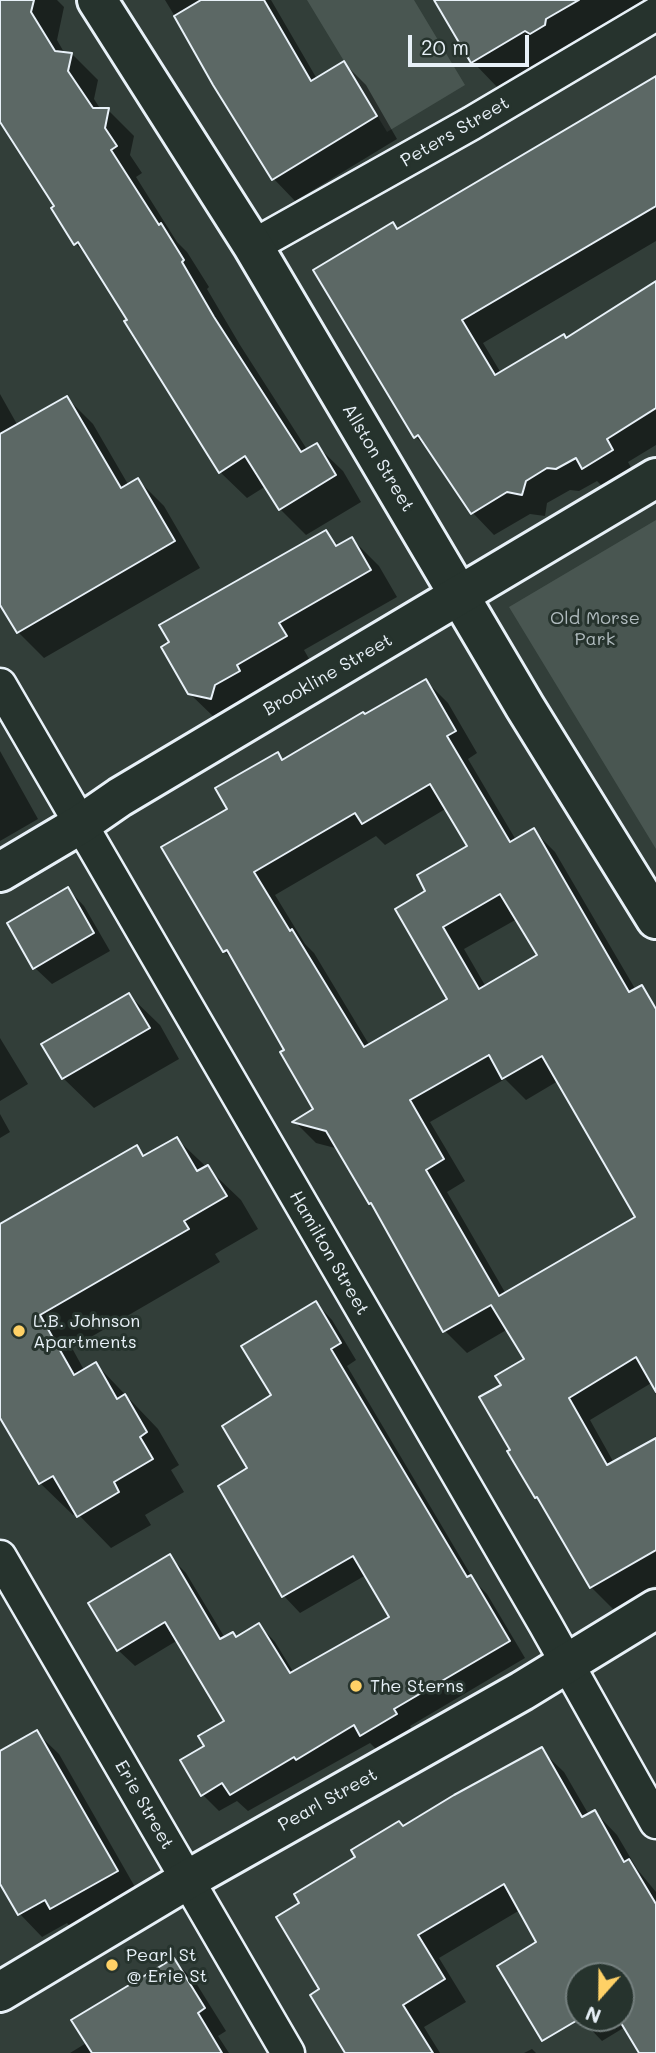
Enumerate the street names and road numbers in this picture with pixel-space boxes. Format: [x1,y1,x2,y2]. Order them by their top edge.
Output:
street label: Peters Street [397,92,513,172]
street label: Allston Street [337,400,419,516]
street label: Brookline Street [260,629,396,721]
street label: Hamilton Street [285,1187,373,1319]
street label: Erie Street [110,1757,178,1853]
street label: Pearl Street [275,1764,381,1836]

